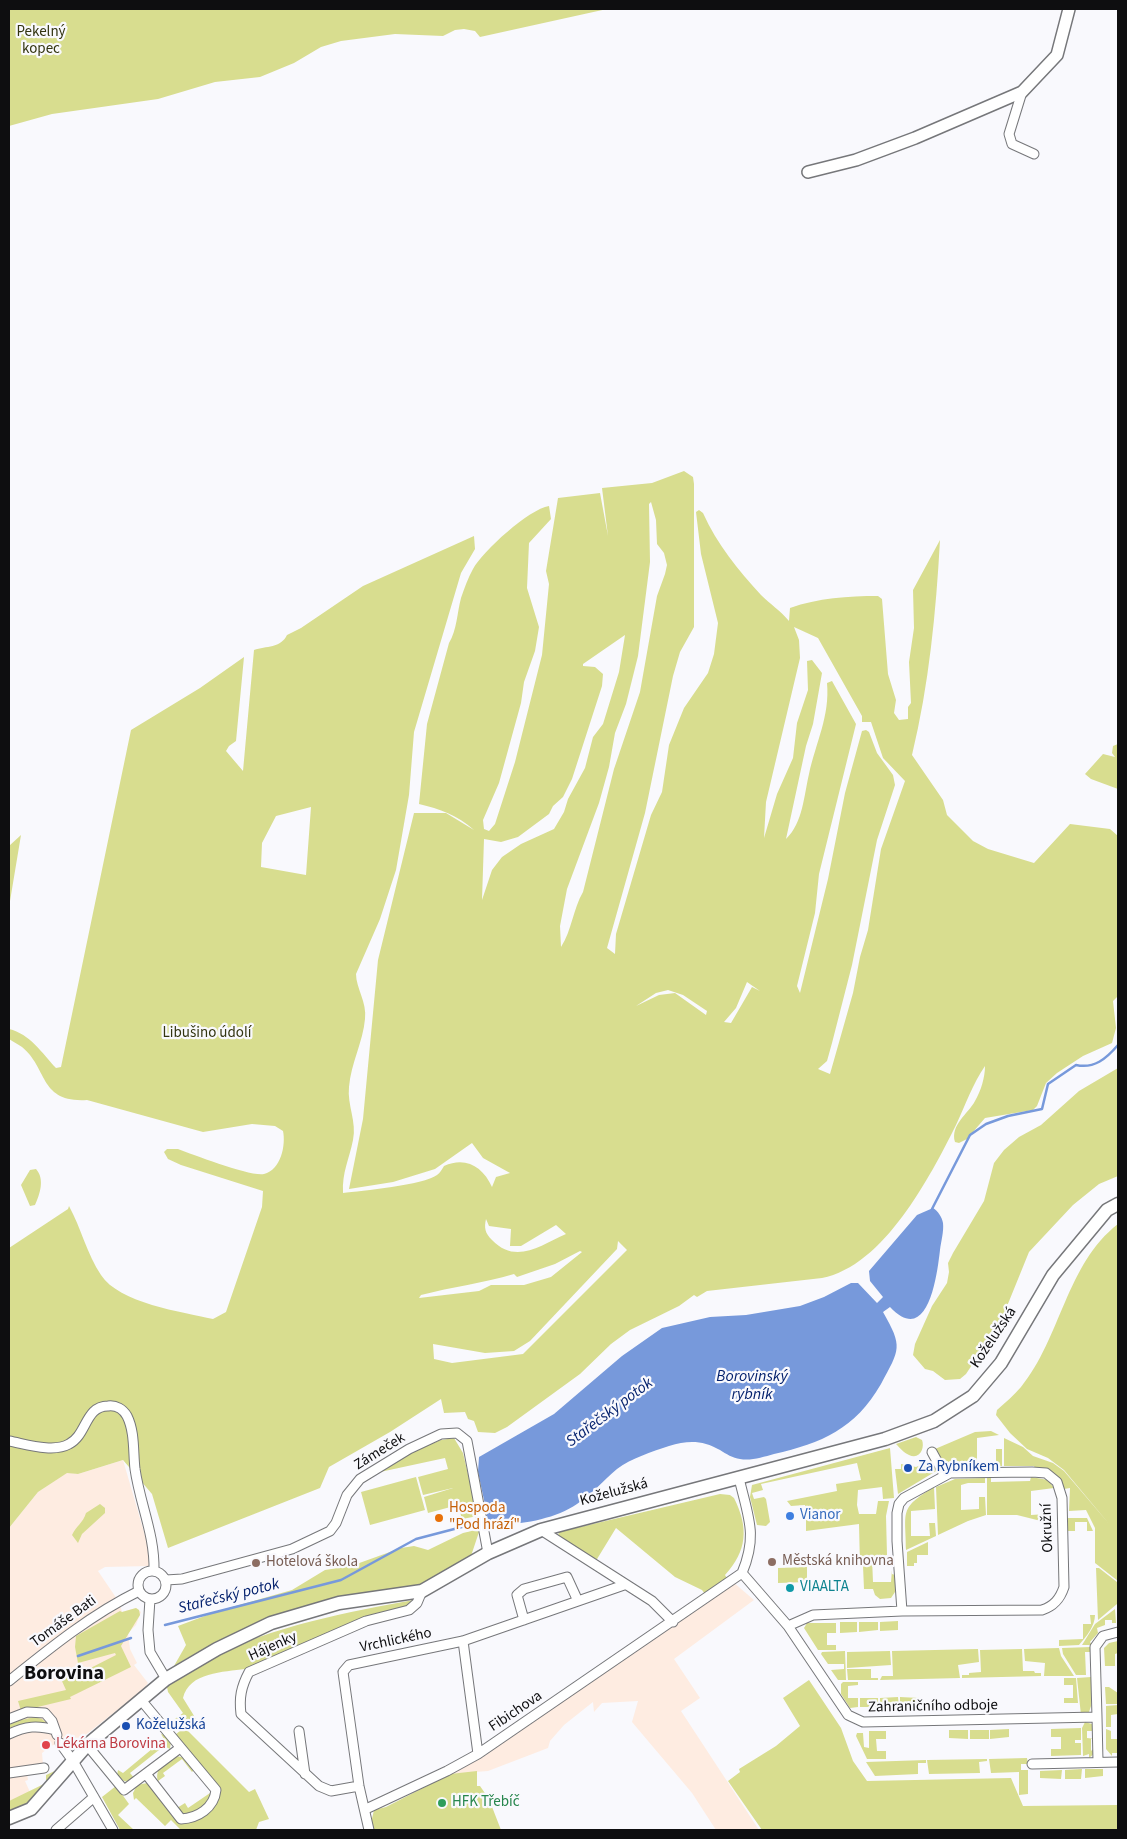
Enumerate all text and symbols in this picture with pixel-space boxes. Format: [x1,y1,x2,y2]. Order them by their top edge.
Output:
park label: Pekelný kopec [16,24,66,59]
park label: Libušino údolí [163,1025,251,1043]
street label: Koželužská [967,1304,1021,1372]
water label: Borovinský rybník [716,1367,788,1405]
water label: Stařečský potok [563,1374,657,1452]
street label: Zámeček [351,1429,409,1475]
place label: Za Rybníkem [918,1459,999,1477]
marker: Za Rybníkem [902,1462,914,1474]
street label: Koželužská [578,1475,650,1511]
place label: Hospoda "Pod hrází" [449,1500,520,1535]
street label: Okružní [1038,1503,1058,1553]
place label: Vianor [800,1507,841,1525]
marker: Vianor [784,1510,796,1522]
marker: Hospoda "Pod hrází" [433,1512,445,1524]
place label: Městská knihovna [782,1553,894,1571]
place label: Hotelová škola [266,1554,358,1572]
marker: Městská knihovna [766,1556,778,1568]
marker: Hotelová škola [250,1557,262,1569]
water label: Stařečský potok [176,1575,282,1619]
place label: VIAALTA [800,1579,849,1597]
marker: VIAALTA [784,1582,796,1594]
street label: Tomáše Bati [28,1592,100,1652]
street label: Vrchlického [359,1625,433,1657]
street label: Hájenky [246,1628,300,1666]
district label: Borovina [24,1663,104,1687]
street label: Fibichova [486,1688,546,1736]
street label: Zahraničního odboje [868,1697,998,1717]
place label: Koželužská [136,1717,206,1735]
marker: Koželužská [120,1720,132,1732]
place label: Lékárna Borovina [56,1736,166,1754]
marker: Lékárna Borovina [40,1739,52,1751]
place label: HFK Třebíč [452,1794,520,1812]
marker: HFK Třebíč [436,1797,448,1809]

